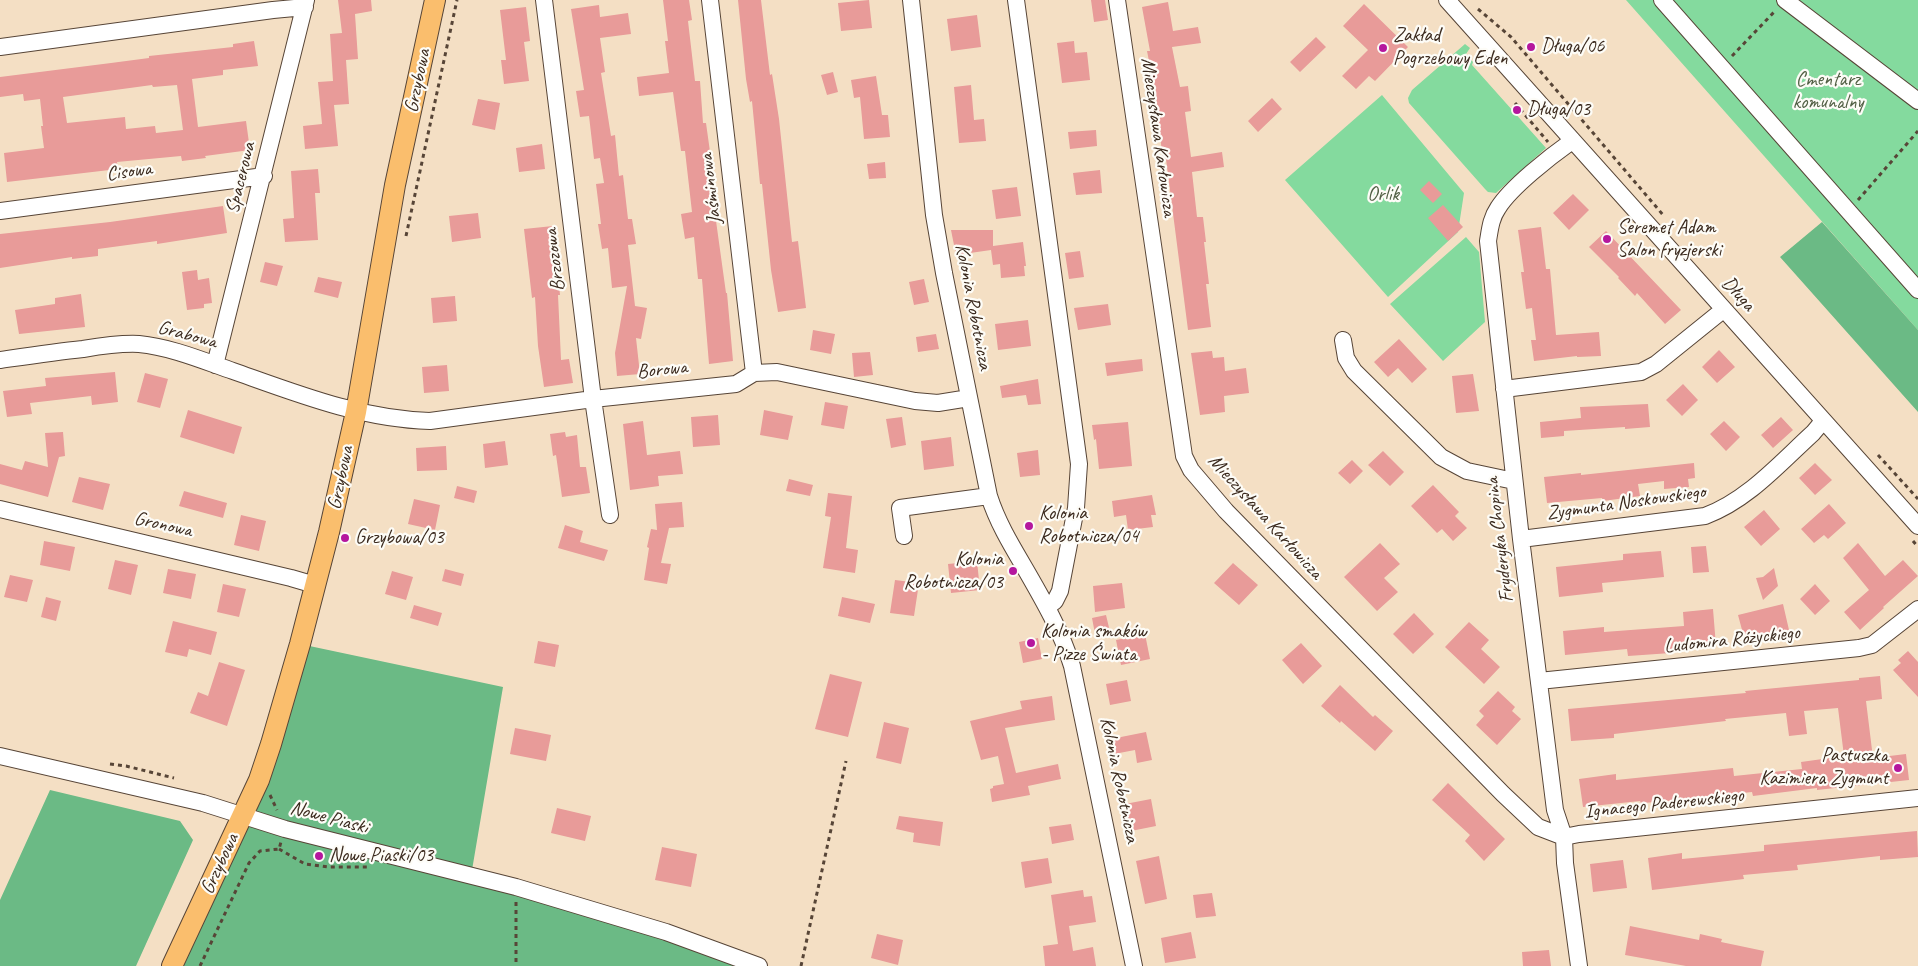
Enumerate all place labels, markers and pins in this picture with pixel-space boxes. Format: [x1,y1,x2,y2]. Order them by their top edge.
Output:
place label: Zakład Pogrzebowy Eden [1393,24,1508,71]
place label: Długa/06 [1541,35,1604,59]
marker: Długa/06 [1525,41,1537,53]
marker: Zakład Pogrzebowy Eden [1377,42,1389,54]
place label: Długa/03 [1527,98,1590,122]
marker: Długa/03 [1511,104,1523,116]
place label: Seremet Adam Salon fryzjerski [1617,216,1721,263]
marker: Seremet Adam Salon fryzjerski [1601,233,1613,245]
place label: Kolonia Robotnicza/04 [1039,502,1138,549]
marker: Kolonia Robotnicza/04 [1023,520,1035,532]
place label: Grzybowa/03 [355,526,444,550]
marker: Grzybowa/03 [339,532,351,544]
place label: Kolonia Robotnicza/03 [904,548,1003,595]
marker: Kolonia Robotnicza/03 [1007,565,1019,577]
place label: Kolonia smaków - Pizze Świata [1041,620,1146,667]
marker: Kolonia smaków - Pizze Świata [1025,637,1037,649]
place label: Pastuszka Kazimiera Zygmunt [1760,744,1888,791]
marker: Pastuszka Kazimiera Zygmunt [1892,762,1904,774]
place label: Nowe Piaski/03 [329,844,433,868]
marker: Nowe Piaski/03 [313,850,325,862]

